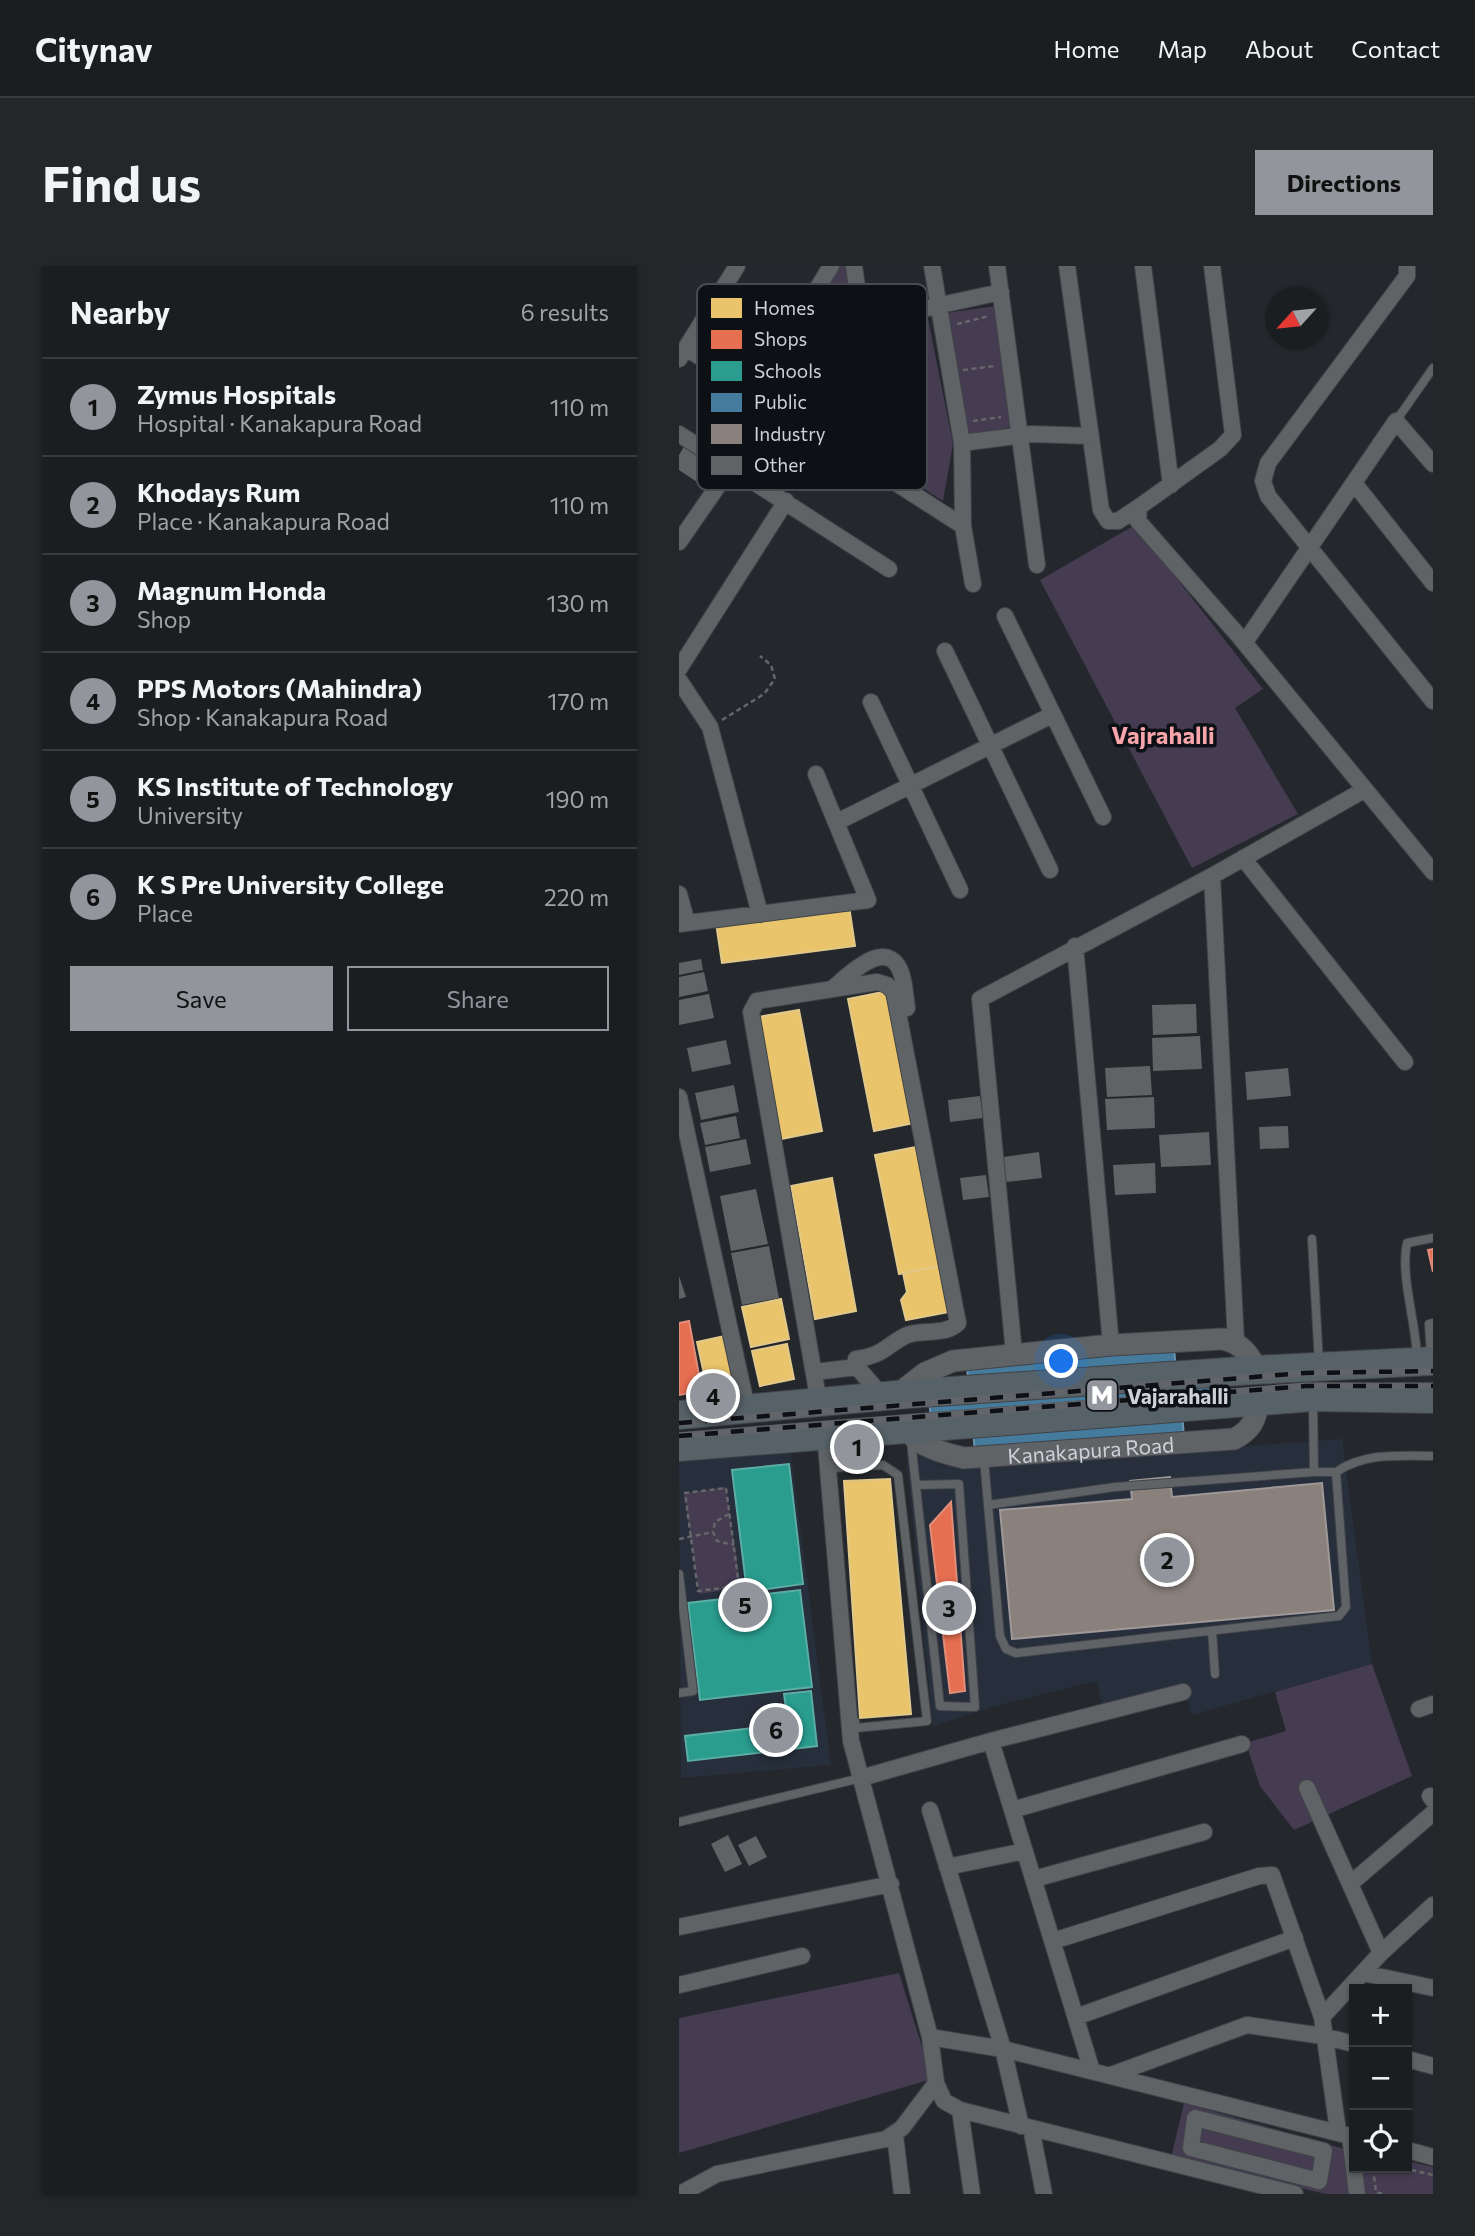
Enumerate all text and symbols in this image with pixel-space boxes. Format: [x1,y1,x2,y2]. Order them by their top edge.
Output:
text: Citynav [35,28,153,69]
text: Home [1054,34,1120,63]
text: Map [1158,34,1207,63]
text: About [1245,34,1313,63]
text: Contact [1351,34,1440,63]
button: Directions [1255,150,1433,215]
text: Find us [42,152,201,212]
legend [697,284,927,490]
north arrow [1265,287,1328,350]
text: Nearby [70,293,170,330]
text: Homes [754,296,815,319]
text: 6 results [521,298,609,326]
text: Shops [754,327,807,350]
text: Schools [754,359,822,382]
text: Zymus Hospitals [137,378,336,409]
text: Public [754,390,807,413]
text: 1 [88,393,98,421]
text: 110 m [550,393,609,421]
text: Hospital · Kanakapura Road [137,409,422,437]
text: Industry [754,422,826,445]
text: Other [754,453,806,476]
text: Khodays Rum [137,476,301,507]
text: 2 [86,491,100,519]
text: 110 m [550,491,609,519]
text: Place · Kanakapura Road [137,507,390,535]
text: Magnum Honda [137,574,326,605]
text: 3 [86,589,100,617]
text: 130 m [547,589,609,617]
text: Shop [137,605,191,633]
text: PPS Motors (Mahindra) [137,672,422,703]
text: 4 [86,687,100,715]
text: 170 m [548,687,609,715]
text: Shop · Kanakapura Road [137,703,388,731]
district label: Vajrahalli [1111,720,1215,749]
text: KS Institute of Technology [137,770,454,801]
text: 5 [86,785,100,813]
text: 190 m [546,785,609,813]
text: University [137,801,243,829]
text: K S Pre University College [137,868,444,899]
text: 6 [86,883,100,911]
text: 220 m [544,883,609,911]
text: Place [137,899,193,927]
button: Save [70,966,333,1031]
button: Share [347,966,609,1031]
your location [1044,1344,1078,1378]
pin: 4 [690,1370,736,1422]
metro station icon: Vajarahalli [1083,1376,1121,1414]
place label: Vajarahalli [1127,1383,1229,1408]
pin: 1 [834,1421,880,1473]
street label: Kanakapura Road [1007,1431,1175,1467]
pin: 2 [1144,1534,1190,1586]
pin: 5 [722,1579,768,1631]
pin: 3 [926,1582,972,1634]
pin: 6 [753,1704,799,1756]
map controls [1349,1984,1412,2173]
button: + [1349,1984,1412,2047]
button: − [1349,2047,1412,2110]
button: locate [1349,2110,1412,2173]

